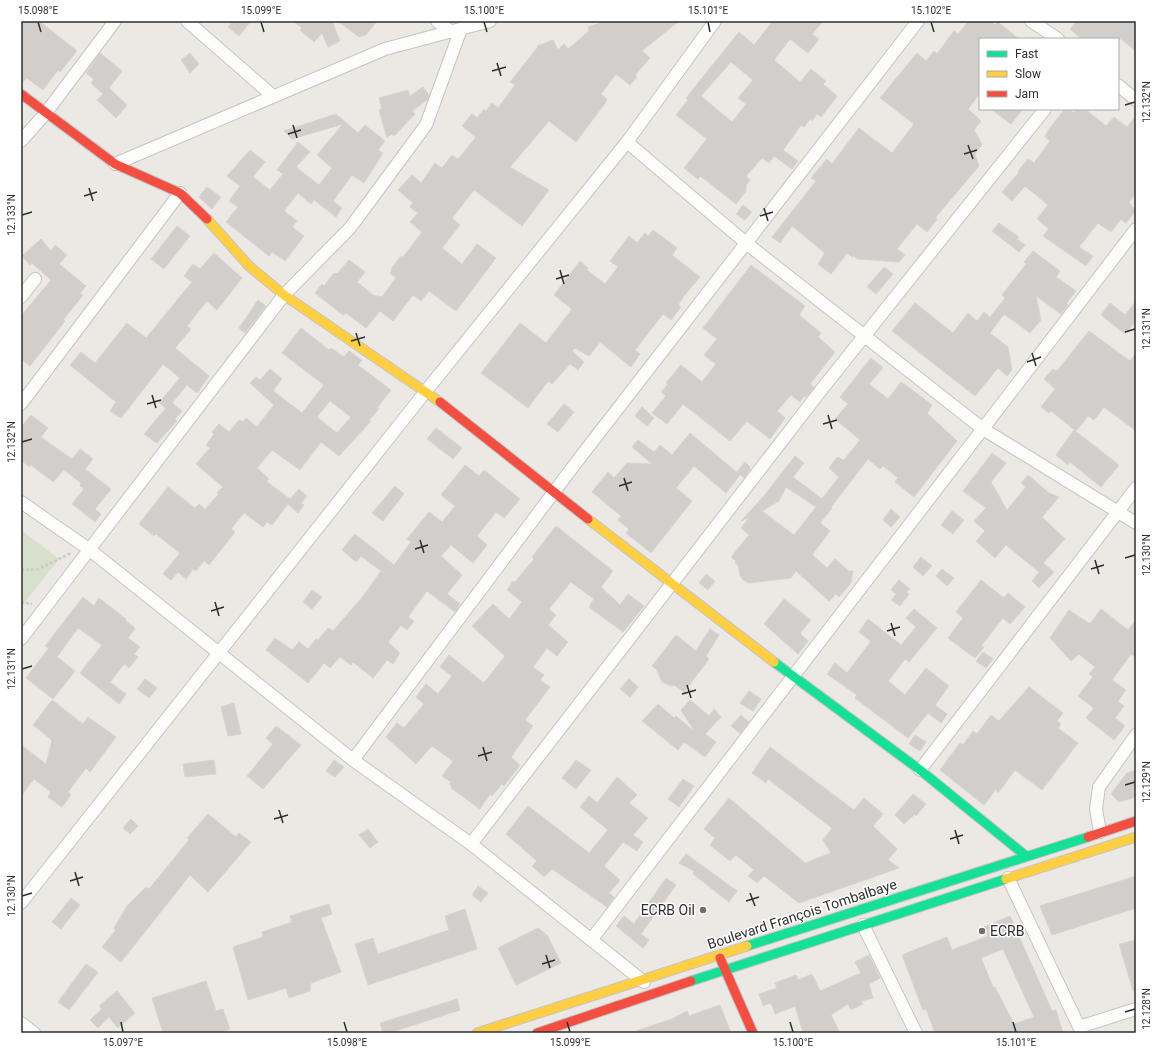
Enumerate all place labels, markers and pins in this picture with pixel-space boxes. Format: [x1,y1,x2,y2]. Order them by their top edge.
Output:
place label: ECRB Oil [641,902,695,918]
marker: ECRB Oil [698,905,708,915]
place label: ECRB [990,923,1024,939]
marker: ECRB [977,926,987,936]

